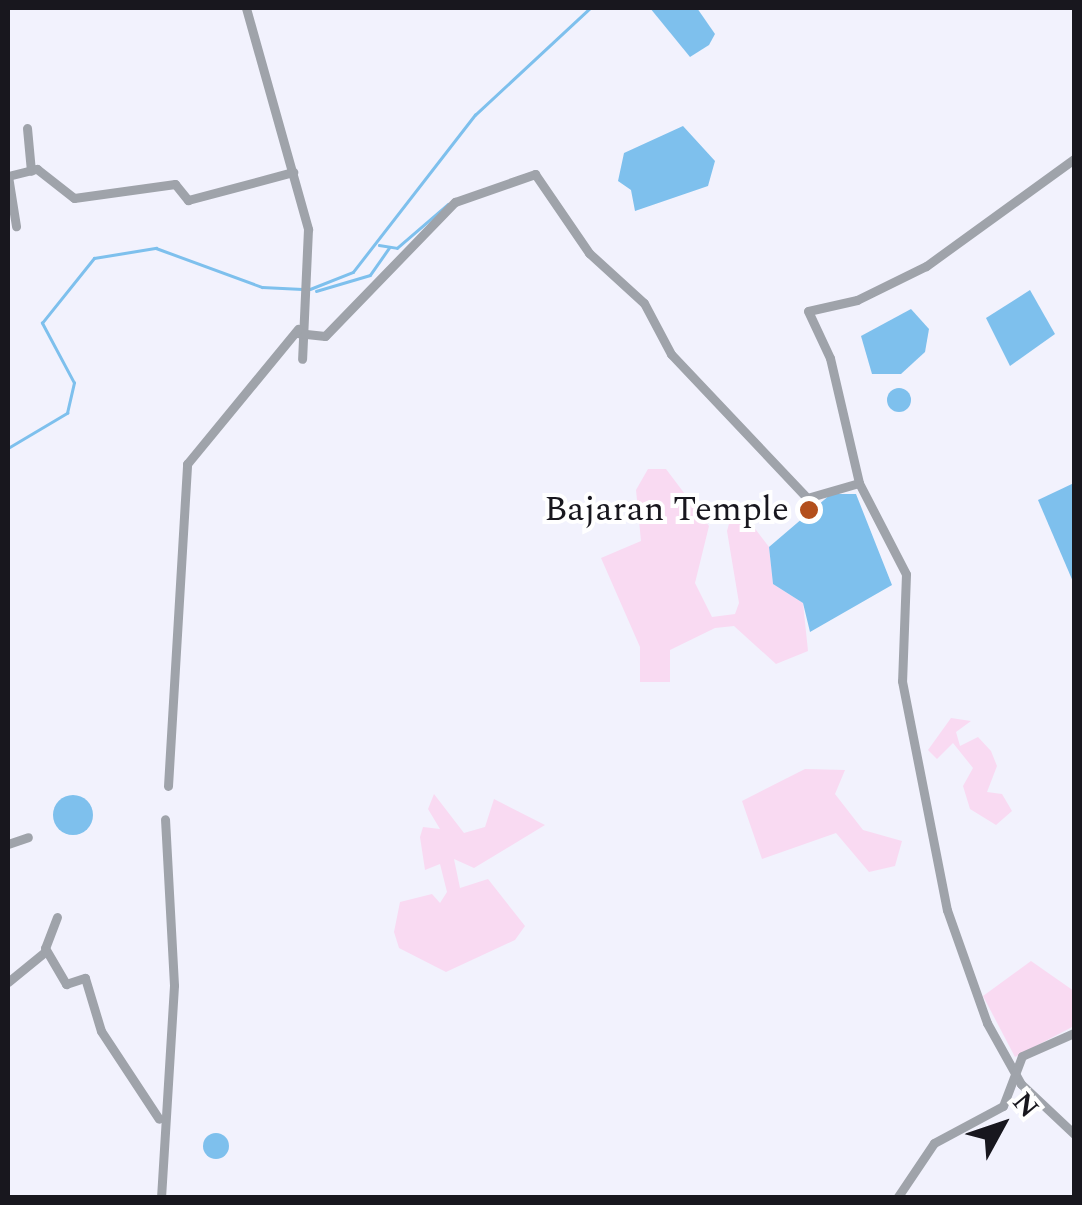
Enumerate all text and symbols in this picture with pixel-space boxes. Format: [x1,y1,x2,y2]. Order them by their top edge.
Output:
place label: Bajaran Temple [544,489,789,531]
marker: Bajaran Temple [798,499,820,521]
north arrow [952,1075,1052,1175]
text: N [1002,1083,1049,1128]

